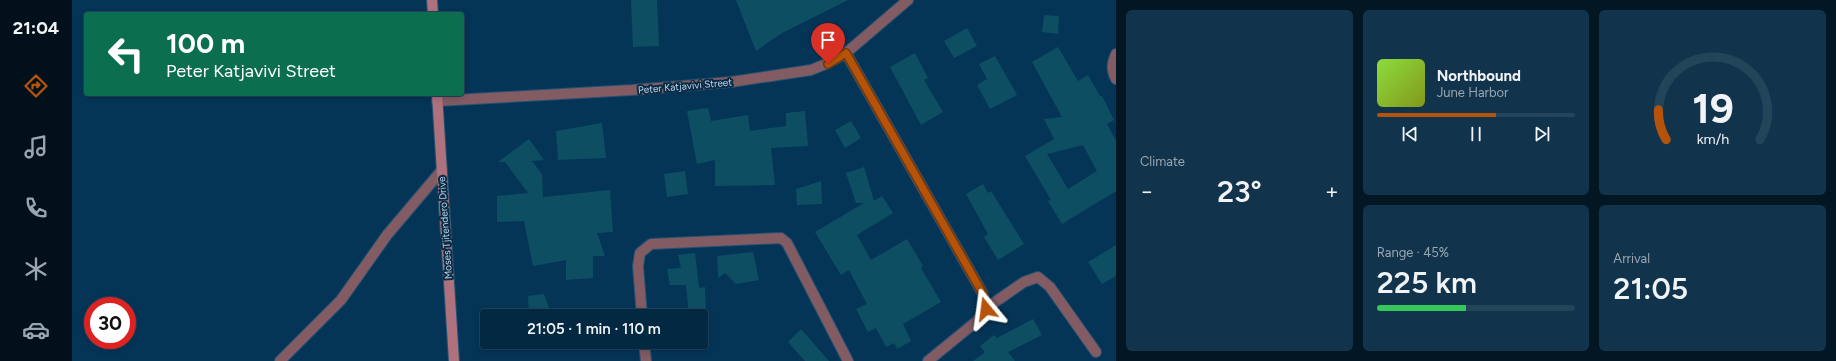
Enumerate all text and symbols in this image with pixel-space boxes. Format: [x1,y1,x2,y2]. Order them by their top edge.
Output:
text: 21:04 [13,17,59,39]
pin [811,23,845,64]
text: 100 m [166,26,245,60]
icon: left [100,28,152,80]
icon: arrive [817,29,839,51]
text: Peter Katjavivi Street [166,60,336,82]
text: Northbound [1437,67,1521,85]
icon: directions [22,72,50,100]
street label: Peter Katjavivi Street [637,75,733,97]
text: 19 [1692,83,1733,133]
text: June Harbor [1437,85,1509,100]
icon: previous [1399,123,1421,145]
icon: pause [1465,123,1487,145]
icon: next [1531,123,1553,145]
text: km/h [1696,130,1729,148]
icon: music [22,133,50,161]
text: Climate [1140,154,1185,169]
text: 23° [1217,173,1262,210]
street label: Moses Tjitendero Drive [435,176,455,280]
text: − [1140,178,1154,205]
text: + [1325,178,1339,205]
icon: phone [22,194,50,222]
text: Range · 45% [1377,245,1449,260]
text: Arrival [1613,251,1650,266]
icon: climate [22,255,50,283]
text: 225 km [1377,264,1477,301]
text: 21:05 [1613,270,1688,307]
position arrow [965,288,1007,330]
speed limit sign: 30 [84,297,136,349]
icon: car [22,316,50,344]
text: 21:05 · 1 min · 110 m [527,320,661,338]

